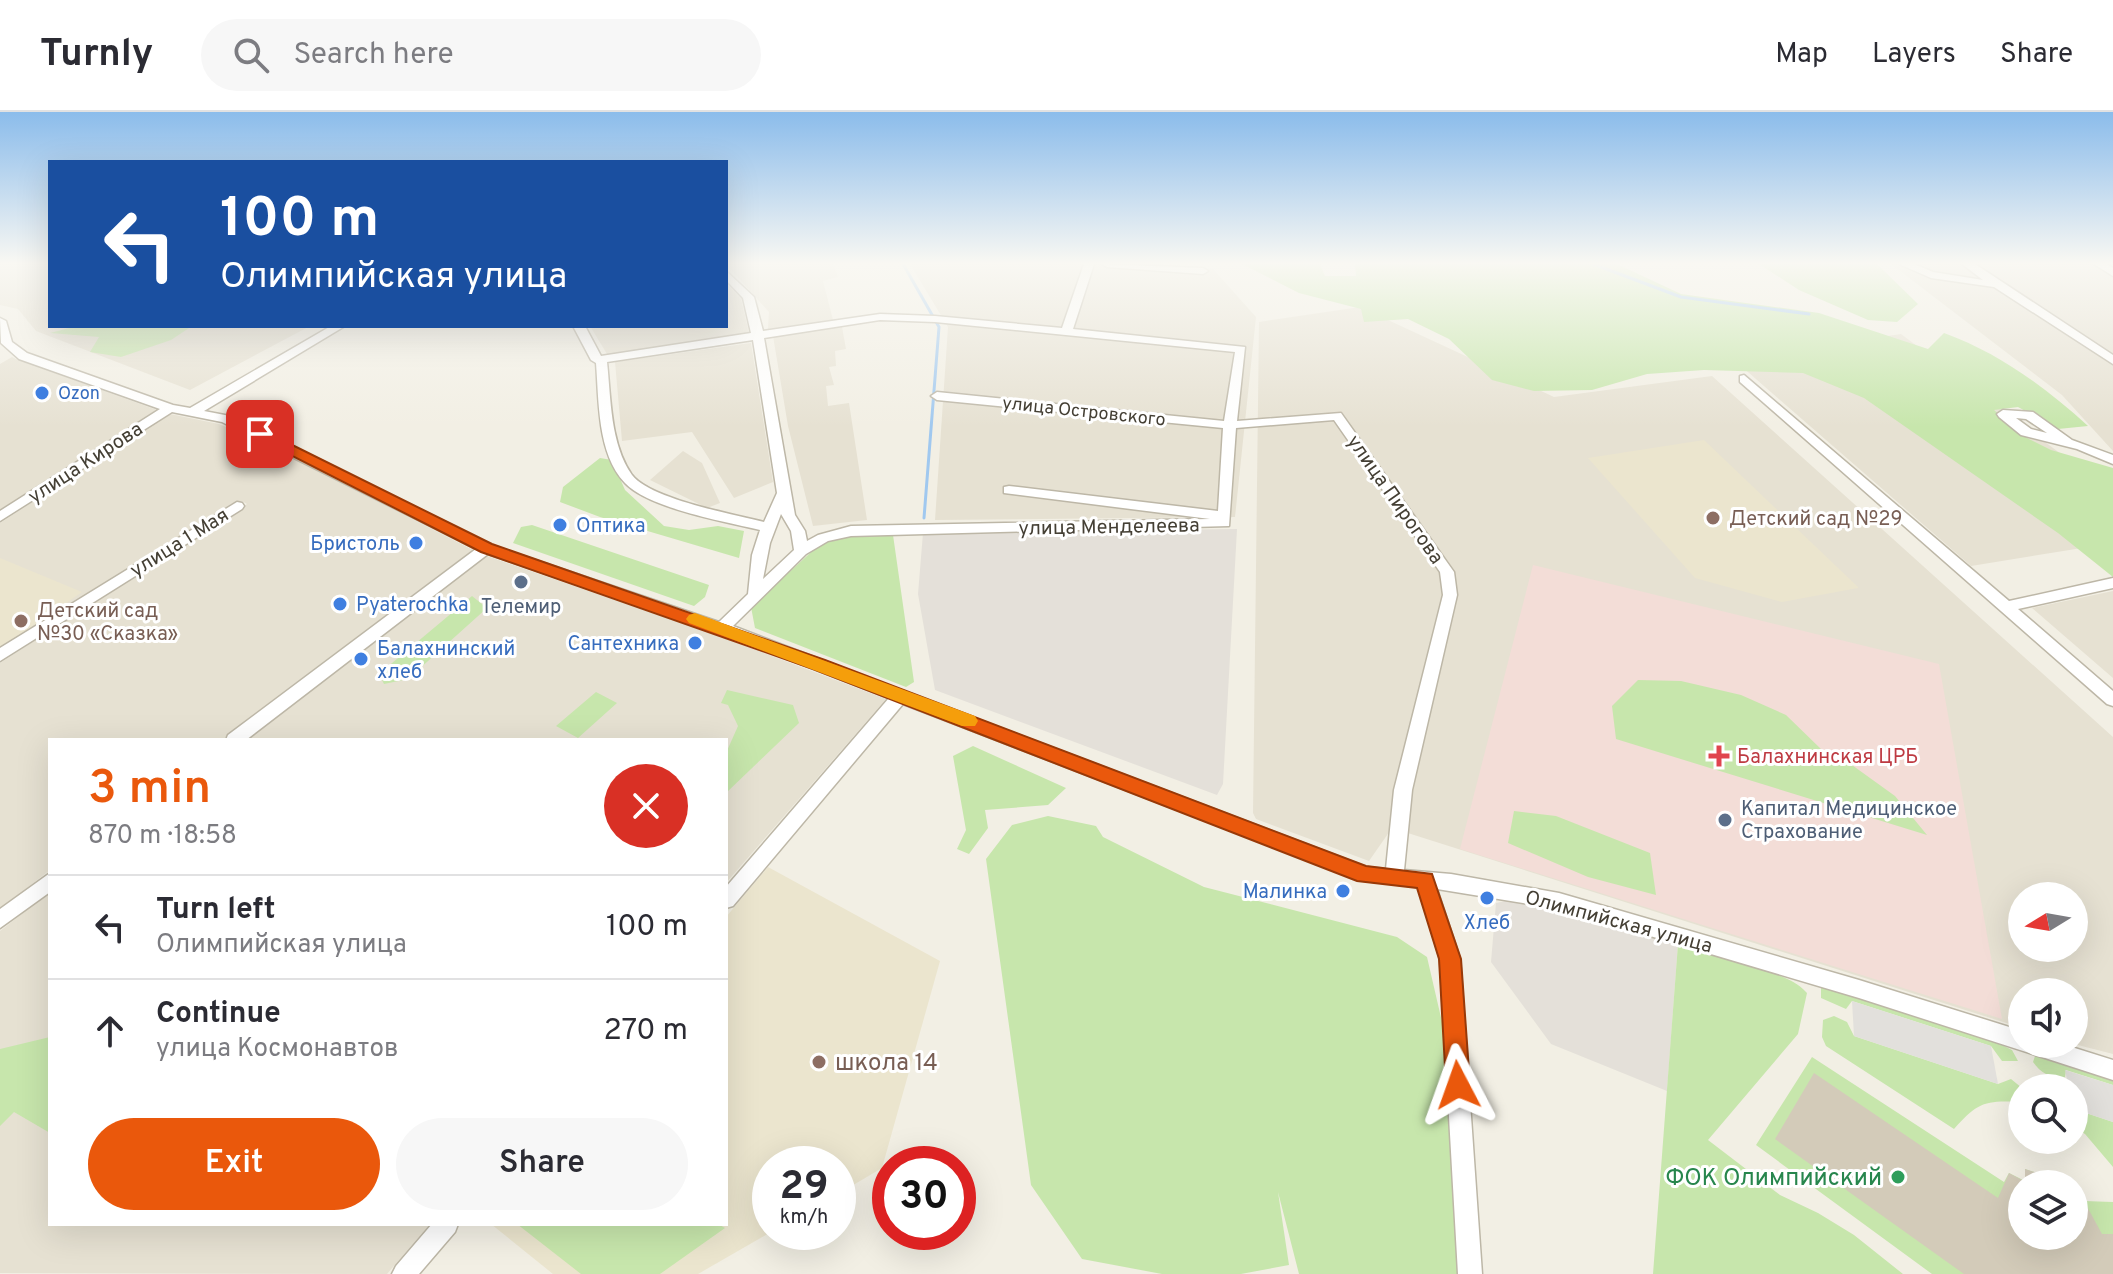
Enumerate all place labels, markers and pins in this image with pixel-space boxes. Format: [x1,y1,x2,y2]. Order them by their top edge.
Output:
place label: Ozon [58,383,100,406]
marker: Ozon [33,384,51,402]
pin [226,400,294,468]
place label: Детский сад №29 [1729,507,1902,533]
marker: Детский сад №29 [1704,509,1722,527]
place label: Оптика [576,514,645,540]
marker: Оптика [551,516,569,534]
place label: Бристоль [310,532,400,558]
marker: Бристоль [407,534,425,552]
marker: Телемир [512,573,530,591]
place label: Pyaterochka [356,593,469,619]
marker: Pyaterochka [331,595,349,613]
place label: Телемир [481,595,561,621]
place label: Детский сад №30 «Сказка» [37,599,178,648]
marker: Детский сад №30 «Сказка» [12,612,30,630]
place label: Сантехника [568,632,679,658]
marker: Сантехника [686,634,704,652]
place label: Балахнинский хлеб [377,637,515,686]
marker: Балахнинский хлеб [352,650,370,668]
marker: Балахнинская ЦРБ [1708,745,1730,767]
place label: Балахнинская ЦРБ [1737,745,1918,771]
place label: Капитал Медицинское Страхование [1741,797,1957,846]
marker: Капитал Медицинское Страхование [1716,811,1734,829]
place label: Малинка [1243,880,1327,906]
marker: Малинка [1334,882,1352,900]
marker: Хлеб [1478,889,1496,907]
place label: Хлеб [1464,911,1510,937]
place label: школа 14 [835,1049,938,1079]
marker: школа 14 [810,1053,828,1071]
place label: ФОК Олимпийский [1665,1164,1882,1194]
marker: ФОК Олимпийский [1889,1168,1907,1186]

